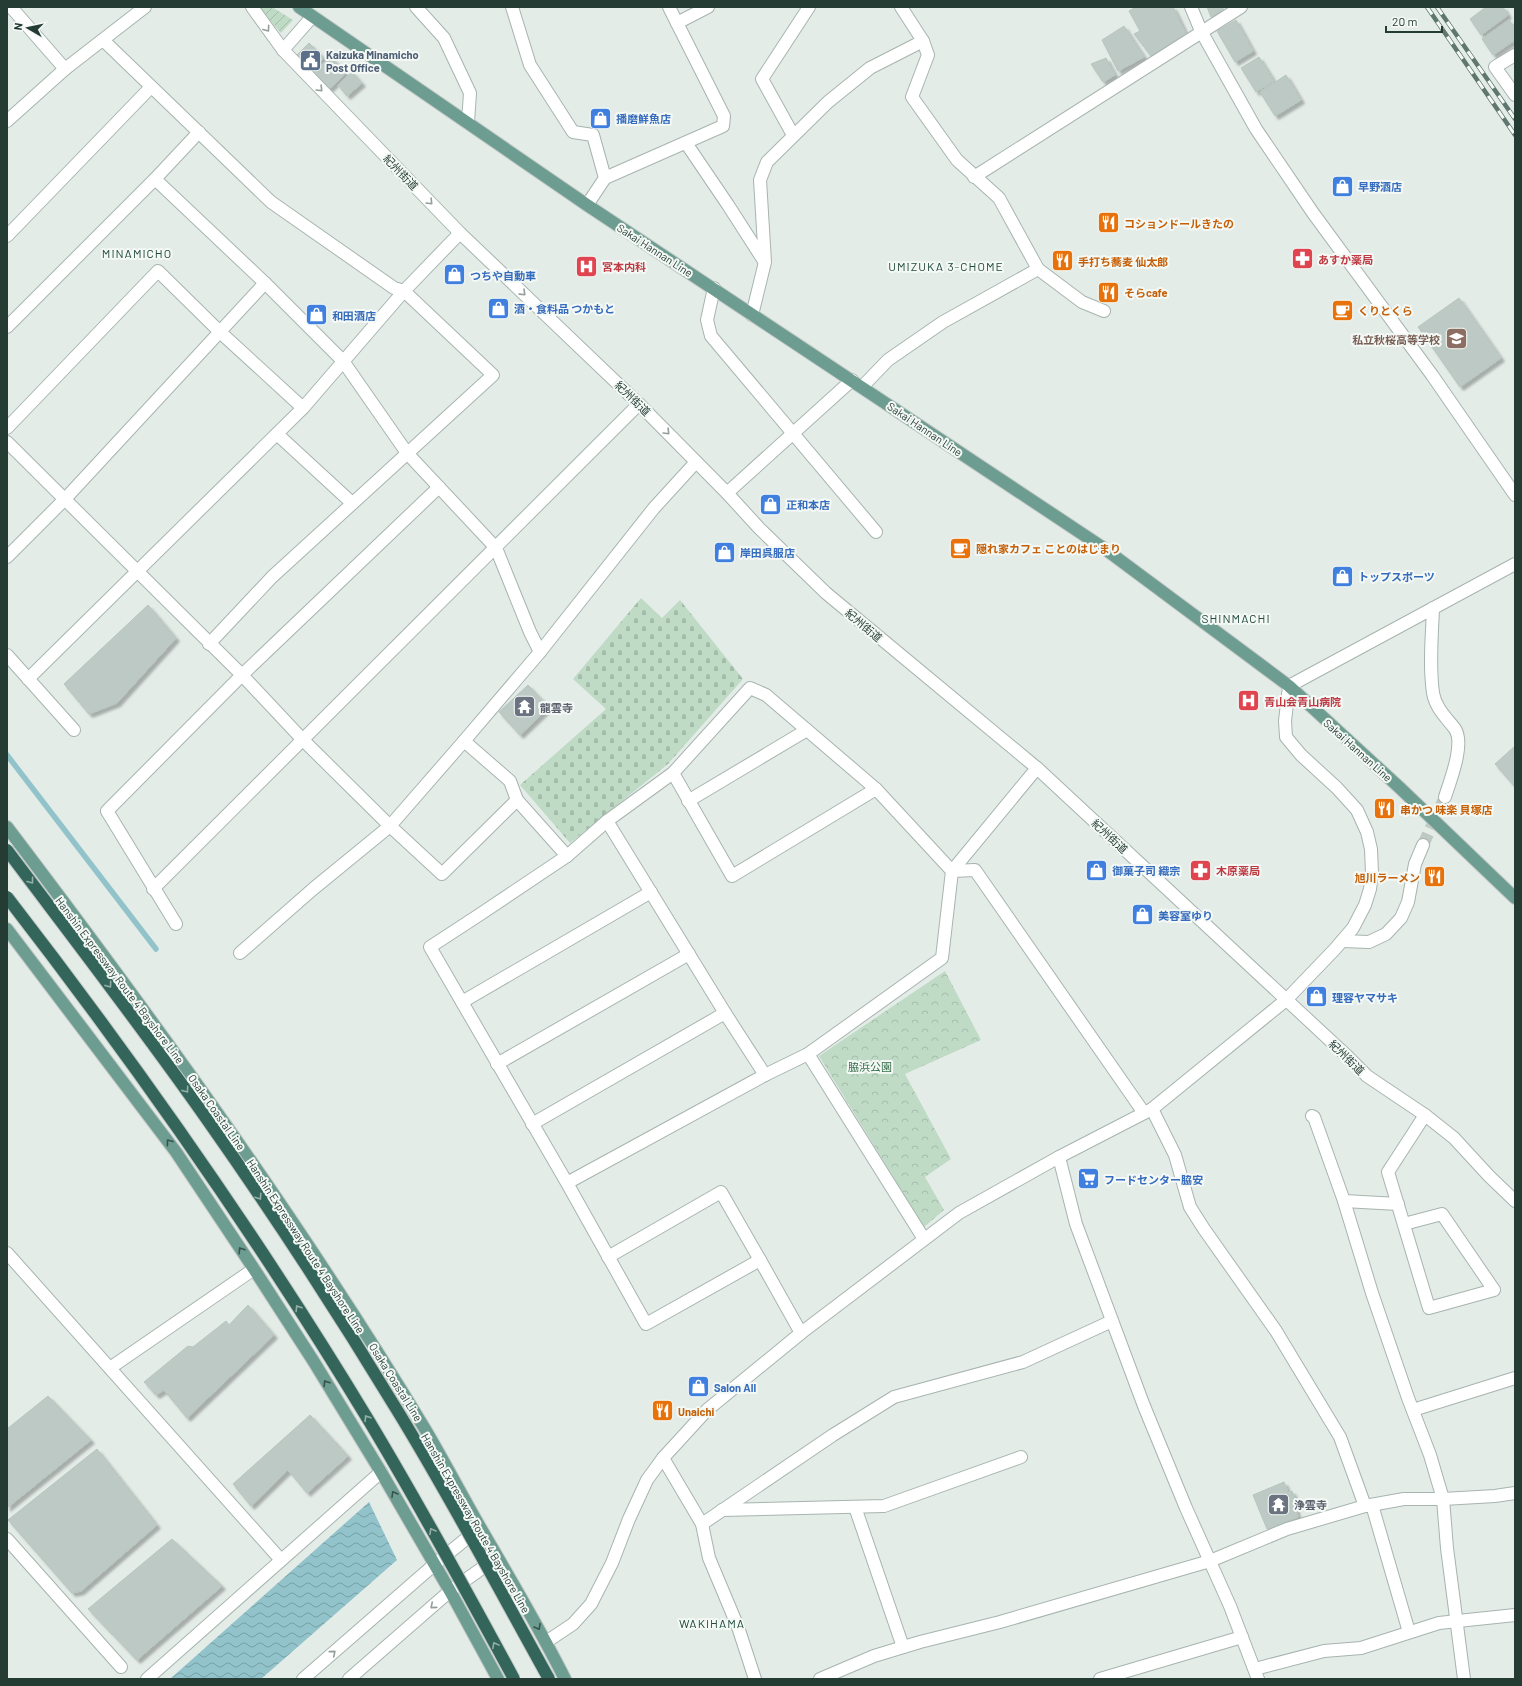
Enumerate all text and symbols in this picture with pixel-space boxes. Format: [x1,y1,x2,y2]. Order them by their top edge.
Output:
north arrow [8,8,48,48]
scale bar [1386,8,1442,34]
text: 20 m [1392,14,1418,28]
text: N [11,22,25,31]
one-way arrow [262,24,269,31]
public building icon: Kaizuka Minamicho Post Office [298,47,324,73]
place label: Kaizuka Minamicho Post Office [326,48,419,74]
one-way arrow [315,84,323,92]
shop icon: 播磨鮮魚店 [588,105,614,131]
place label: 播磨鮮魚店 [616,112,671,125]
street label: 紀州街道 [381,152,421,192]
shop icon: 早野酒店 [1329,173,1355,199]
place label: 早野酒店 [1358,180,1402,193]
one-way arrow [425,197,433,205]
restaurant icon: コションドールきたの [1095,210,1121,236]
place label: コションドールきたの [1124,217,1234,230]
street label: Sakai Hannan Line [615,221,695,279]
district label: MINAMICHO [102,246,172,260]
pharmacy icon: あすか薬局 [1289,246,1315,272]
restaurant icon: 手打ち蕎麦 仙太郎 [1049,248,1075,274]
hospital icon: 宮本内科 [573,253,599,279]
place label: あすか薬局 [1318,253,1373,266]
place label: 手打ち蕎麦 仙太郎 [1078,255,1168,268]
district label: UMIZUKA 3-CHOME [888,259,1004,273]
place label: 宮本内科 [602,260,646,273]
shop icon: つちや自動車 [441,262,467,288]
place label: つちや自動車 [470,269,536,282]
restaurant icon: そらcafe [1095,279,1121,305]
place label: そらcafe [1124,286,1168,299]
one-way arrow [518,288,526,296]
shop icon: 酒・食料品 つかもと [486,295,512,321]
cafe icon: くりとくら [1329,297,1355,323]
shop icon: 和田酒店 [304,302,330,328]
place label: 酒・食料品 つかもと [514,302,615,315]
place label: くりとくら [1358,304,1413,317]
place label: 和田酒店 [332,309,376,322]
school or university icon: 私立秋桜高等学校 [1443,326,1469,352]
place label: 私立秋桜高等学校 [1352,333,1440,346]
street label: 紀州街道 [613,378,653,418]
street label: Sakai Hannan Line [885,399,965,459]
one-way arrow [662,427,670,435]
shop icon: 正和本店 [758,491,784,517]
place label: 正和本店 [786,498,830,511]
cafe icon: 隠れ家カフェ ことのはじまり [947,535,973,561]
shop icon: 岸田呉服店 [711,539,737,565]
place label: 隠れ家カフェ ことのはじまり [976,542,1121,555]
place label: 岸田呉服店 [740,546,795,559]
shop icon: トップスポーツ [1329,563,1355,589]
place label: トップスポーツ [1358,570,1435,583]
street label: 紀州街道 [843,606,885,644]
district label: SHINMACHI [1201,611,1271,625]
hospital icon: 青山会青山病院 [1236,688,1262,714]
temple icon: 龍雲寺 [511,694,537,720]
place label: 青山会青山病院 [1264,695,1341,708]
place label: 龍雲寺 [540,701,573,714]
street label: Sakai Hannan Line [1321,716,1395,784]
restaurant icon: 串かつ 味楽 貝塚店 [1372,796,1398,822]
place label: 串かつ 味楽 貝塚店 [1400,803,1492,816]
street label: 紀州街道 [1089,816,1131,856]
shop icon: 御菓子司 織宗 [1083,857,1109,883]
pharmacy icon: 木原薬局 [1188,857,1214,883]
place label: 御菓子司 織宗 [1112,864,1180,877]
place label: 木原薬局 [1216,864,1260,877]
restaurant icon: 旭川ラーメン [1422,864,1448,890]
place label: 旭川ラーメン [1354,871,1420,884]
one-way arrow [26,877,33,884]
street label: Hanshin Expressway Route 4 Bayshore Line [53,894,187,1066]
shop icon: 美容室ゆり [1130,902,1156,928]
place label: 美容室ゆり [1158,909,1213,922]
one-way arrow [104,981,112,988]
shop icon: 理容ヤマサキ [1303,984,1329,1010]
place label: 理容ヤマサキ [1332,991,1398,1004]
street label: 紀州街道 [1327,1037,1367,1077]
park label: 脇浜公園 [848,1060,892,1073]
street label: Osaka Coastal Line [186,1072,248,1153]
one-way arrow [181,1086,189,1093]
one-way arrow [167,1139,174,1146]
street label: Hanshin Expressway Route 4 Bayshore Line [245,1156,367,1336]
supermarket icon: フードセンター脇安 [1076,1166,1102,1192]
place label: フードセンター脇安 [1104,1173,1203,1186]
one-way arrow [254,1193,262,1200]
one-way arrow [238,1247,246,1254]
one-way arrow [296,1305,303,1312]
street label: Osaka Coastal Line [367,1341,425,1424]
shop icon: Salon All [686,1374,712,1400]
one-way arrow [324,1380,331,1387]
place label: Salon All [714,1381,756,1394]
restaurant icon: Unaichi [649,1398,675,1424]
place label: Unaichi [678,1405,714,1418]
one-way arrow [365,1415,372,1422]
street label: Hanshin Expressway Route 4 Bayshore Line [419,1431,533,1615]
one-way arrow [391,1491,398,1498]
temple icon: 浄雲寺 [1265,1491,1291,1517]
place label: 浄雲寺 [1294,1498,1327,1511]
one-way arrow [430,1528,437,1535]
one-way arrow [431,1601,438,1608]
district label: WAKIHAMA [679,1616,745,1630]
one-way arrow [533,1623,540,1630]
one-way arrow [492,1641,500,1649]
one-way arrow [328,1651,335,1658]

